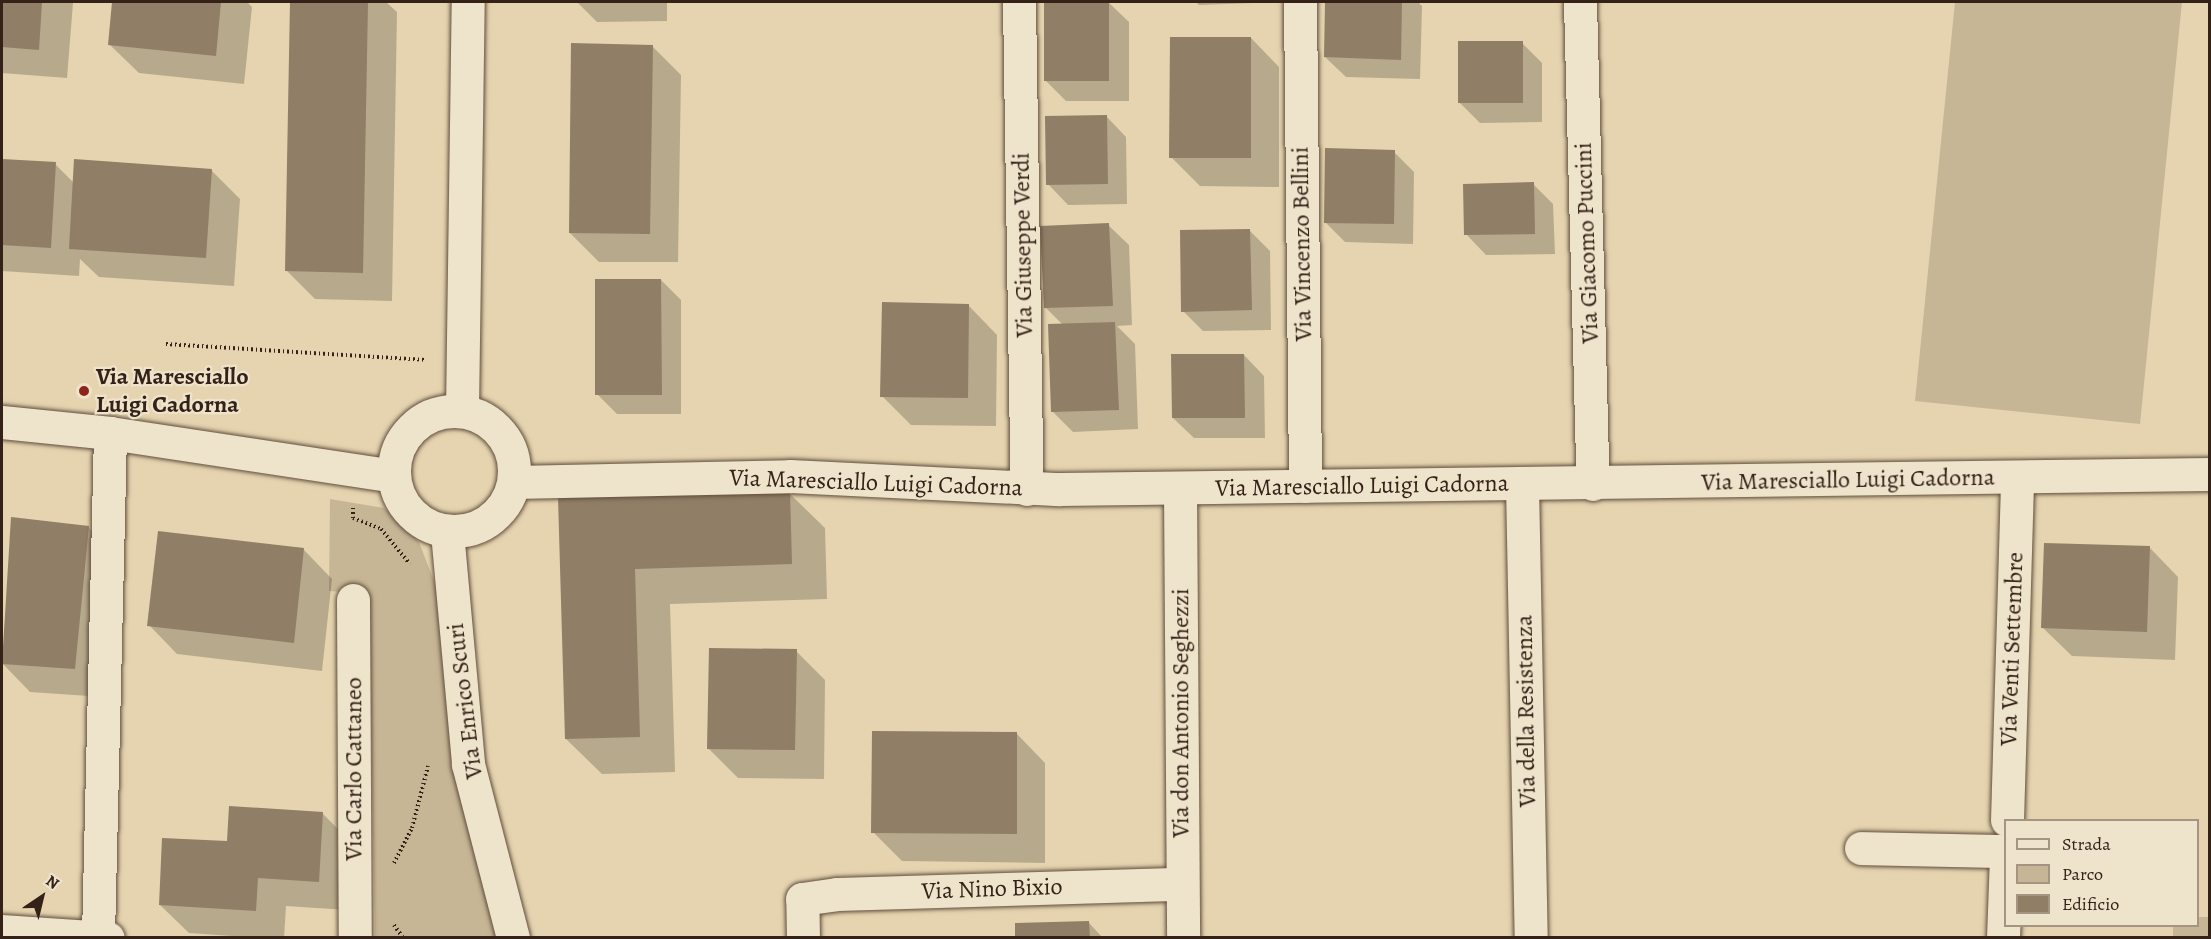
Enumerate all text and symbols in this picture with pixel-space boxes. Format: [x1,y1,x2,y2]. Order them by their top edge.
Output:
street label: Via Giacomo Puccini [1569,142,1605,344]
street label: Via Vincenzo Bellini [1286,146,1318,342]
street label: Via Giuseppe Verdi [1007,152,1039,338]
place label: Via Maresciallo Luigi Cadorna [96,363,249,419]
marker: Via Maresciallo Luigi Cadorna [77,384,91,398]
street label: Via Maresciallo Luigi Cadorna [729,463,1023,503]
street label: Via Maresciallo Luigi Cadorna [1701,463,1995,497]
street label: Via Maresciallo Luigi Cadorna [1215,469,1509,503]
street label: Via Venti Settembre [1994,552,2030,746]
street label: Via don Antonio Seghezzi [1167,588,1195,838]
street label: Via della Resistenza [1510,615,1542,807]
street label: Via Enrico Scuri [441,621,489,781]
street label: Via Carlo Cattaneo [340,677,368,861]
legend [2004,819,2199,927]
text: Strada [2062,832,2111,856]
text: Parco [2062,862,2103,886]
north arrow [12,867,72,927]
text: N [41,870,63,895]
street label: Via Nino Bixio [921,872,1063,906]
text: Edificio [2062,892,2119,916]

